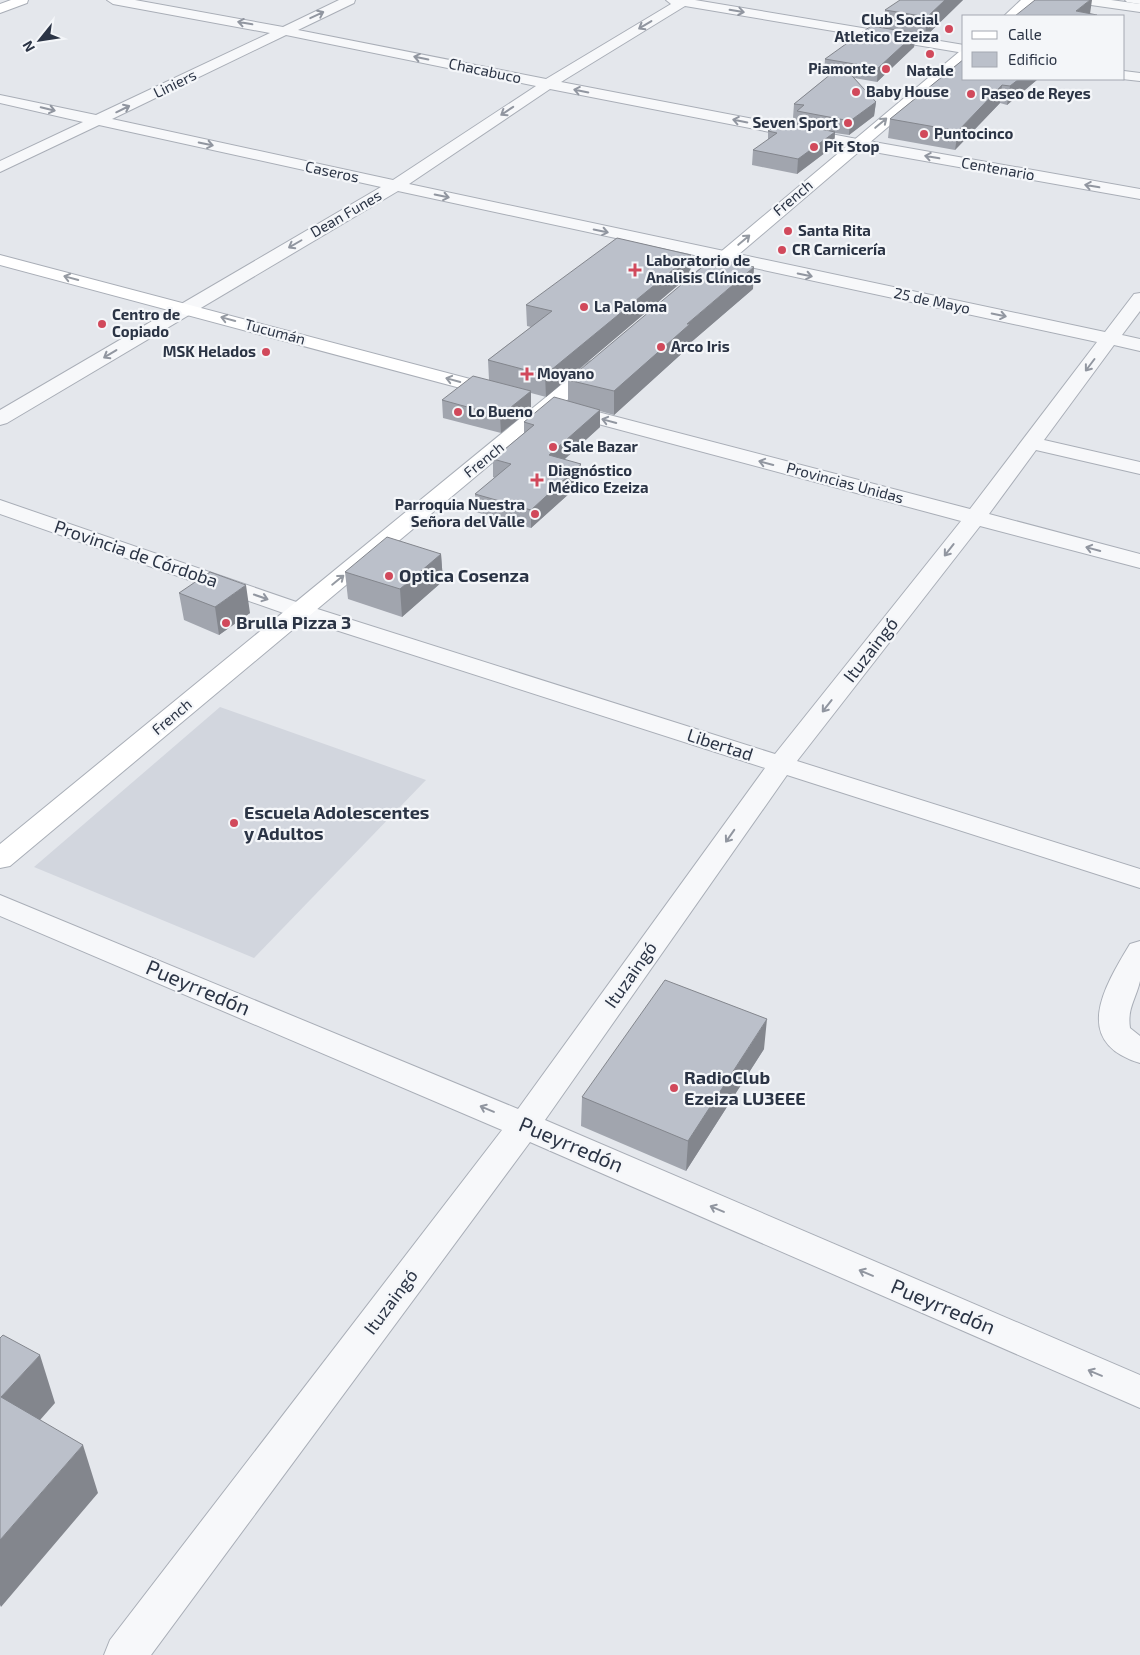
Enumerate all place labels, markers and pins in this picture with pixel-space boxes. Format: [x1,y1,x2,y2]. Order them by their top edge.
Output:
place label: Club Social Atletico Ezeiza [834,10,939,45]
marker: Club Social Atletico Ezeiza [943,23,955,35]
marker: Natale [924,48,936,60]
place label: Piamonte [808,59,876,77]
place label: Natale [906,61,954,79]
marker: Piamonte [880,63,892,75]
place label: Baby House [866,82,949,101]
place label: Paseo de Reyes [981,84,1091,103]
marker: Baby House [850,86,862,98]
marker: Paseo de Reyes [965,88,977,100]
place label: Seven Sport [753,113,838,131]
marker: Seven Sport [842,117,854,129]
place label: Puntocinco [934,124,1014,142]
marker: Puntocinco [918,128,930,140]
place label: Pit Stop [824,137,880,155]
marker: Pit Stop [808,141,820,153]
place label: Santa Rita [798,221,871,239]
marker: Santa Rita [782,225,794,237]
place label: CR Carnicería [792,240,886,258]
marker: CR Carnicería [776,244,788,256]
place label: Laboratorio de Analisis Clínicos [646,251,761,286]
marker: Laboratorio de Analisis Clínicos [628,263,642,277]
place label: La Paloma [594,297,667,315]
marker: La Paloma [578,301,590,313]
place label: Centro de Copiado [112,305,180,340]
marker: Centro de Copiado [96,318,108,330]
place label: Arco Iris [671,337,730,355]
marker: Arco Iris [655,341,667,353]
place label: MSK Helados [163,342,256,360]
marker: MSK Helados [260,346,272,358]
place label: Moyano [537,364,594,383]
marker: Moyano [521,368,533,380]
place label: Lo Bueno [468,402,533,420]
marker: Lo Bueno [452,406,464,418]
place label: Sale Bazar [563,437,639,455]
marker: Sale Bazar [547,441,559,453]
place label: Diagnóstico Médico Ezeiza [548,461,648,496]
marker: Diagnóstico Médico Ezeiza [530,473,544,487]
place label: Parroquia Nuestra Señora del Valle [395,495,525,530]
marker: Parroquia Nuestra Señora del Valle [529,508,541,520]
place label: Optica Cosenza [399,564,529,586]
marker: Optica Cosenza [383,570,395,582]
place label: Brulla Pizza 3 [236,611,351,633]
marker: Brulla Pizza 3 [220,617,232,629]
place label: Escuela Adolescentes y Adultos [244,801,429,844]
marker: Escuela Adolescentes y Adultos [228,817,240,829]
place label: RadioClub Ezeiza LU3EEE [684,1066,806,1109]
marker: RadioClub Ezeiza LU3EEE [668,1082,680,1094]

